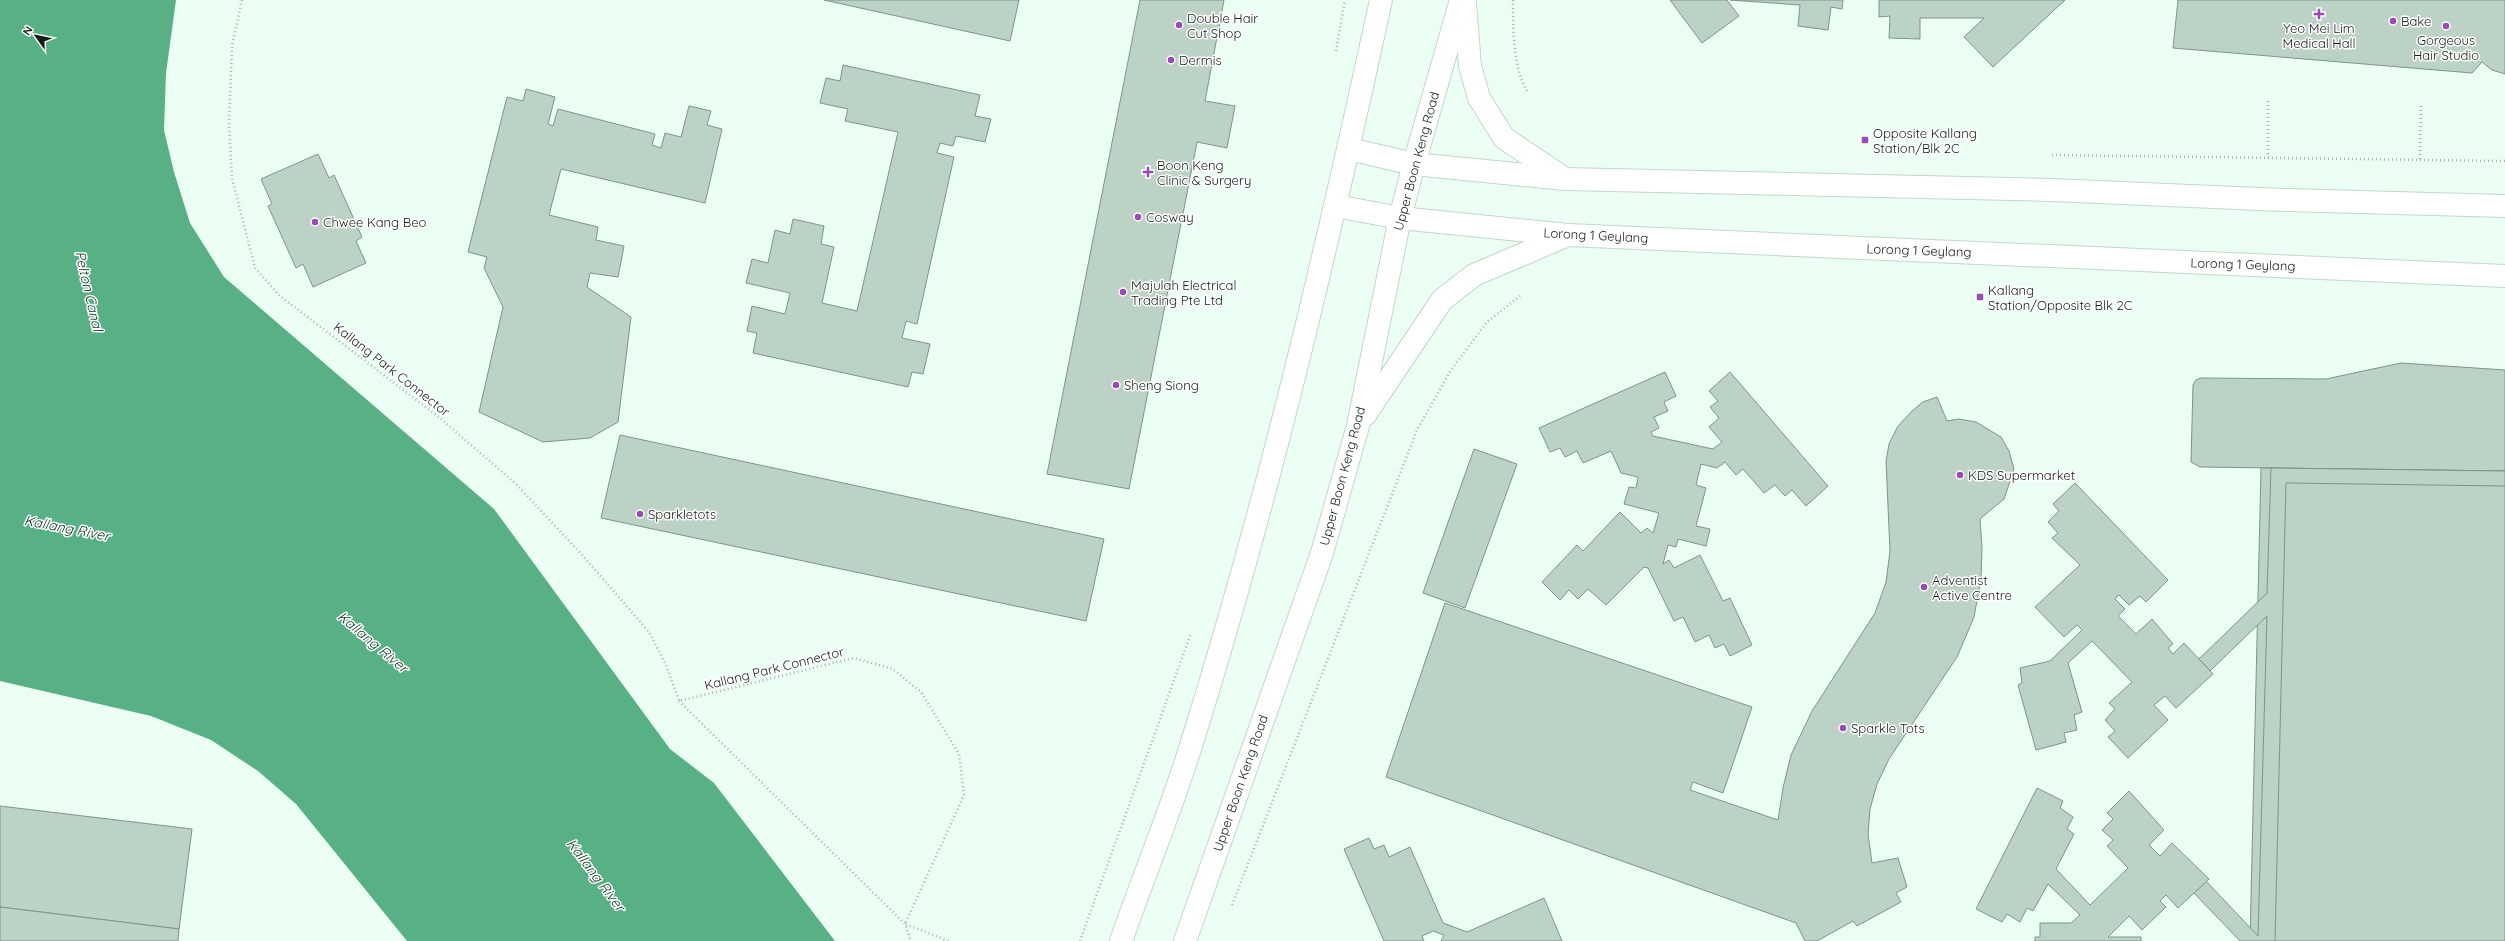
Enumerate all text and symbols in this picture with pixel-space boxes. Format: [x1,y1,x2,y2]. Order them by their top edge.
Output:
marker: Yeo Mei Lim Medical Hall [2314,9,2324,19]
place label: Double Hair Cut Shop [1187,10,1258,41]
place label: Bake [2401,13,2431,29]
north arrow [16,16,56,56]
marker: Bake [2388,16,2398,26]
marker: Double Hair Cut Shop [1174,20,1184,30]
place label: Yeo Mei Lim Medical Hall [2282,20,2356,51]
marker: Gorgeous Hair Studio [2441,21,2451,31]
text: N [20,23,36,38]
place label: Gorgeous Hair Studio [2413,32,2479,63]
place label: Dermis [1179,52,1222,68]
marker: Dermis [1166,55,1176,65]
street label: Upper Boon Keng Road [1390,90,1442,232]
place label: Opposite Kallang Station/Blk 2C [1873,125,1977,156]
marker: Opposite Kallang Station/Blk 2C [1860,135,1870,145]
place label: Boon Keng Clinic & Surgery [1157,157,1251,188]
marker: Boon Keng Clinic & Surgery [1142,166,1154,178]
place label: Cosway [1146,209,1194,225]
marker: Cosway [1133,212,1143,222]
place label: Chwee Kang Beo [323,214,427,230]
marker: Chwee Kang Beo [310,217,320,227]
street label: Lorong 1 Geylang [1543,224,1649,246]
street label: Lorong 1 Geylang [1866,240,1972,260]
water label: Pelton Canal [71,249,107,335]
street label: Lorong 1 Geylang [2190,254,2296,274]
place label: Majulah Electrical Trading Pte Ltd [1131,277,1236,308]
place label: Kallang Station/Opposite Blk 2C [1988,282,2133,313]
marker: Majulah Electrical Trading Pte Ltd [1118,287,1128,297]
marker: Kallang Station/Opposite Blk 2C [1975,292,1985,302]
street label: Kallang Park Connector [331,319,453,419]
place label: Sheng Siong [1124,377,1199,393]
marker: Sheng Siong [1111,380,1121,390]
street label: Upper Boon Keng Road [1316,405,1368,547]
place label: KDS Supermarket [1968,467,2075,483]
marker: KDS Supermarket [1955,470,1965,480]
place label: Sparkletots [648,506,716,522]
marker: Sparkletots [635,509,645,519]
water label: Kallang River [23,511,113,545]
place label: Adventist Active Centre [1932,572,2012,603]
marker: Adventist Active Centre [1919,582,1929,592]
water label: Kallang River [334,607,413,678]
street label: Kallang Park Connector [702,643,846,693]
street label: Upper Boon Keng Road [1209,713,1271,853]
place label: Sparkle Tots [1851,720,1925,736]
marker: Sparkle Tots [1838,723,1848,733]
water label: Kallang River [563,835,630,916]

